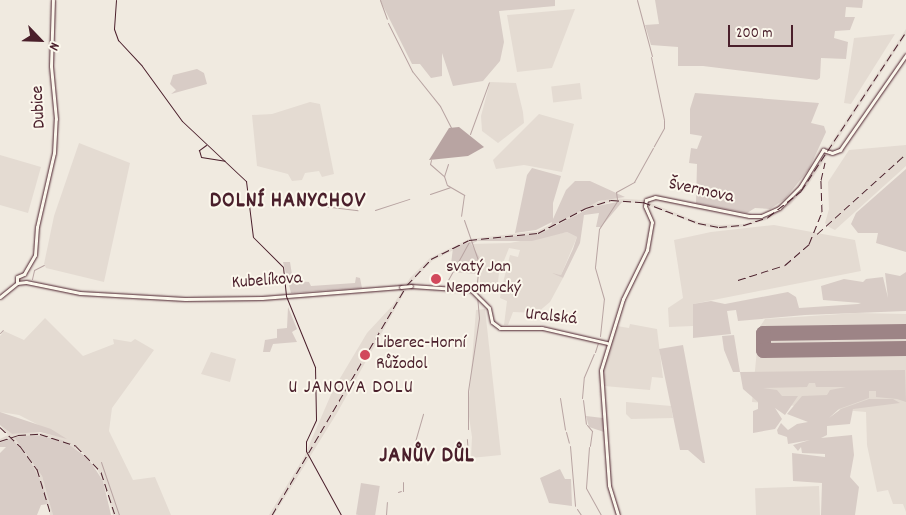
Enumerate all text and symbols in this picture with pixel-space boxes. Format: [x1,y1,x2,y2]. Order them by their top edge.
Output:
north arrow [15,15,65,65]
scale bar [731,15,796,47]
text: 200 m [736,23,773,45]
text: N [43,39,64,53]
street label: Dubice [28,85,52,129]
street label: Švermova [667,175,735,209]
district label: DOLNÍ HANYCHOV [208,189,368,215]
place label: svatý Jan Nepomucký [446,258,521,300]
street label: Kubelíkova [231,269,303,295]
marker: svatý Jan Nepomucký [430,273,442,285]
street label: Uralská [524,305,578,331]
place label: Liberec-Horní Růžodol [376,334,466,376]
marker: Liberec-Horní Růžodol [358,348,372,362]
district label: U JANOVA DOLU [287,378,415,400]
district label: JANŮV DŮL [378,444,476,470]

